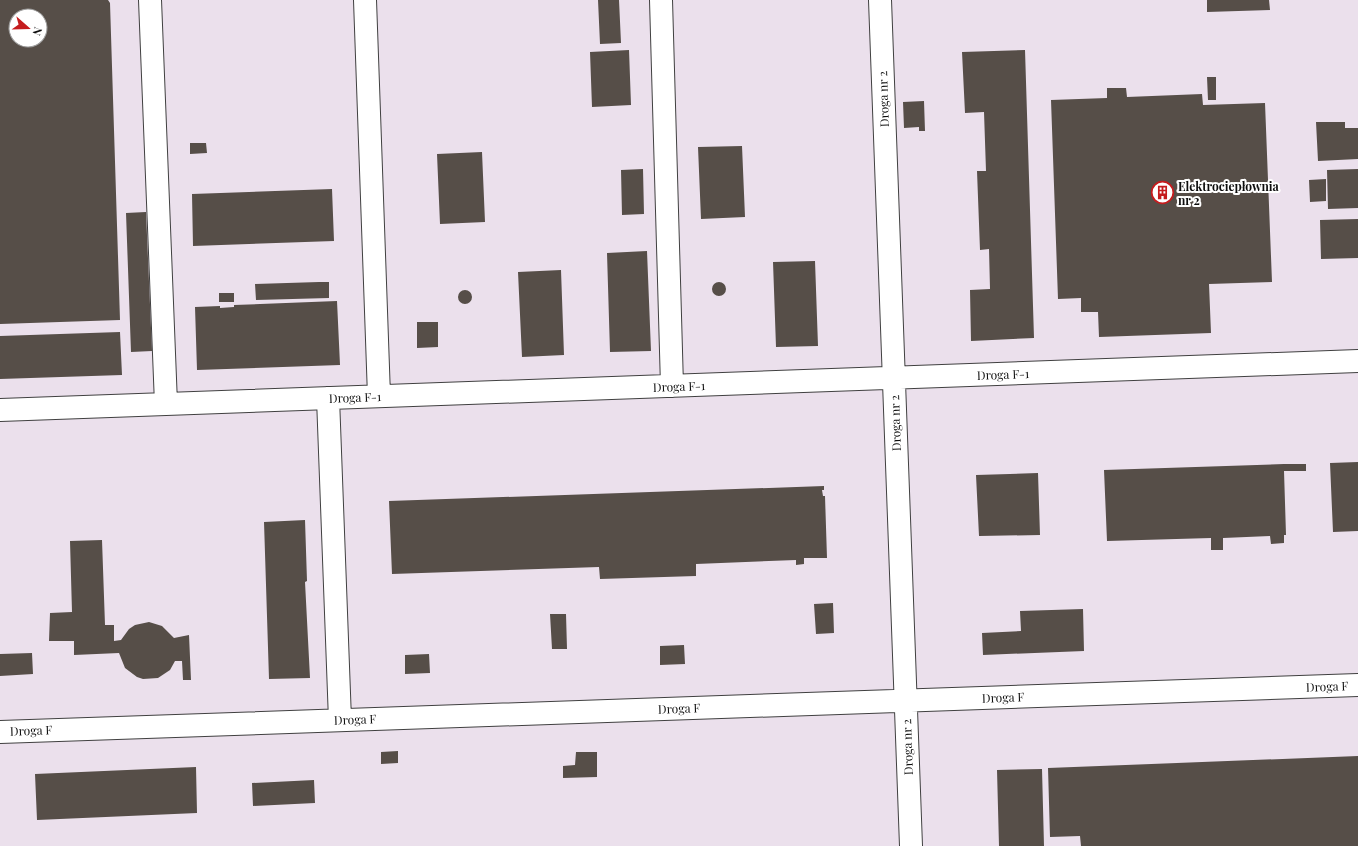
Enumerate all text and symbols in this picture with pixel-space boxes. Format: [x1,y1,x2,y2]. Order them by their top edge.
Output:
north arrow [8,8,48,48]
text: N [29,25,46,38]
street label: Droga nr 2 [874,70,892,127]
place label: Elektrociepłownia nr 2 [1178,178,1280,208]
building icon: Elektrociepłownia nr 2 [1149,180,1175,206]
street label: Droga F-1 [977,365,1030,383]
street label: Droga F-1 [653,377,706,395]
street label: Droga F-1 [329,388,382,406]
street label: Droga nr 2 [886,394,904,451]
street label: Droga F [1306,677,1349,695]
street label: Droga F [982,688,1025,706]
street label: Droga F [658,699,701,717]
street label: Droga F [334,710,377,728]
street label: Droga nr 2 [898,718,916,775]
street label: Droga F [10,721,53,739]

